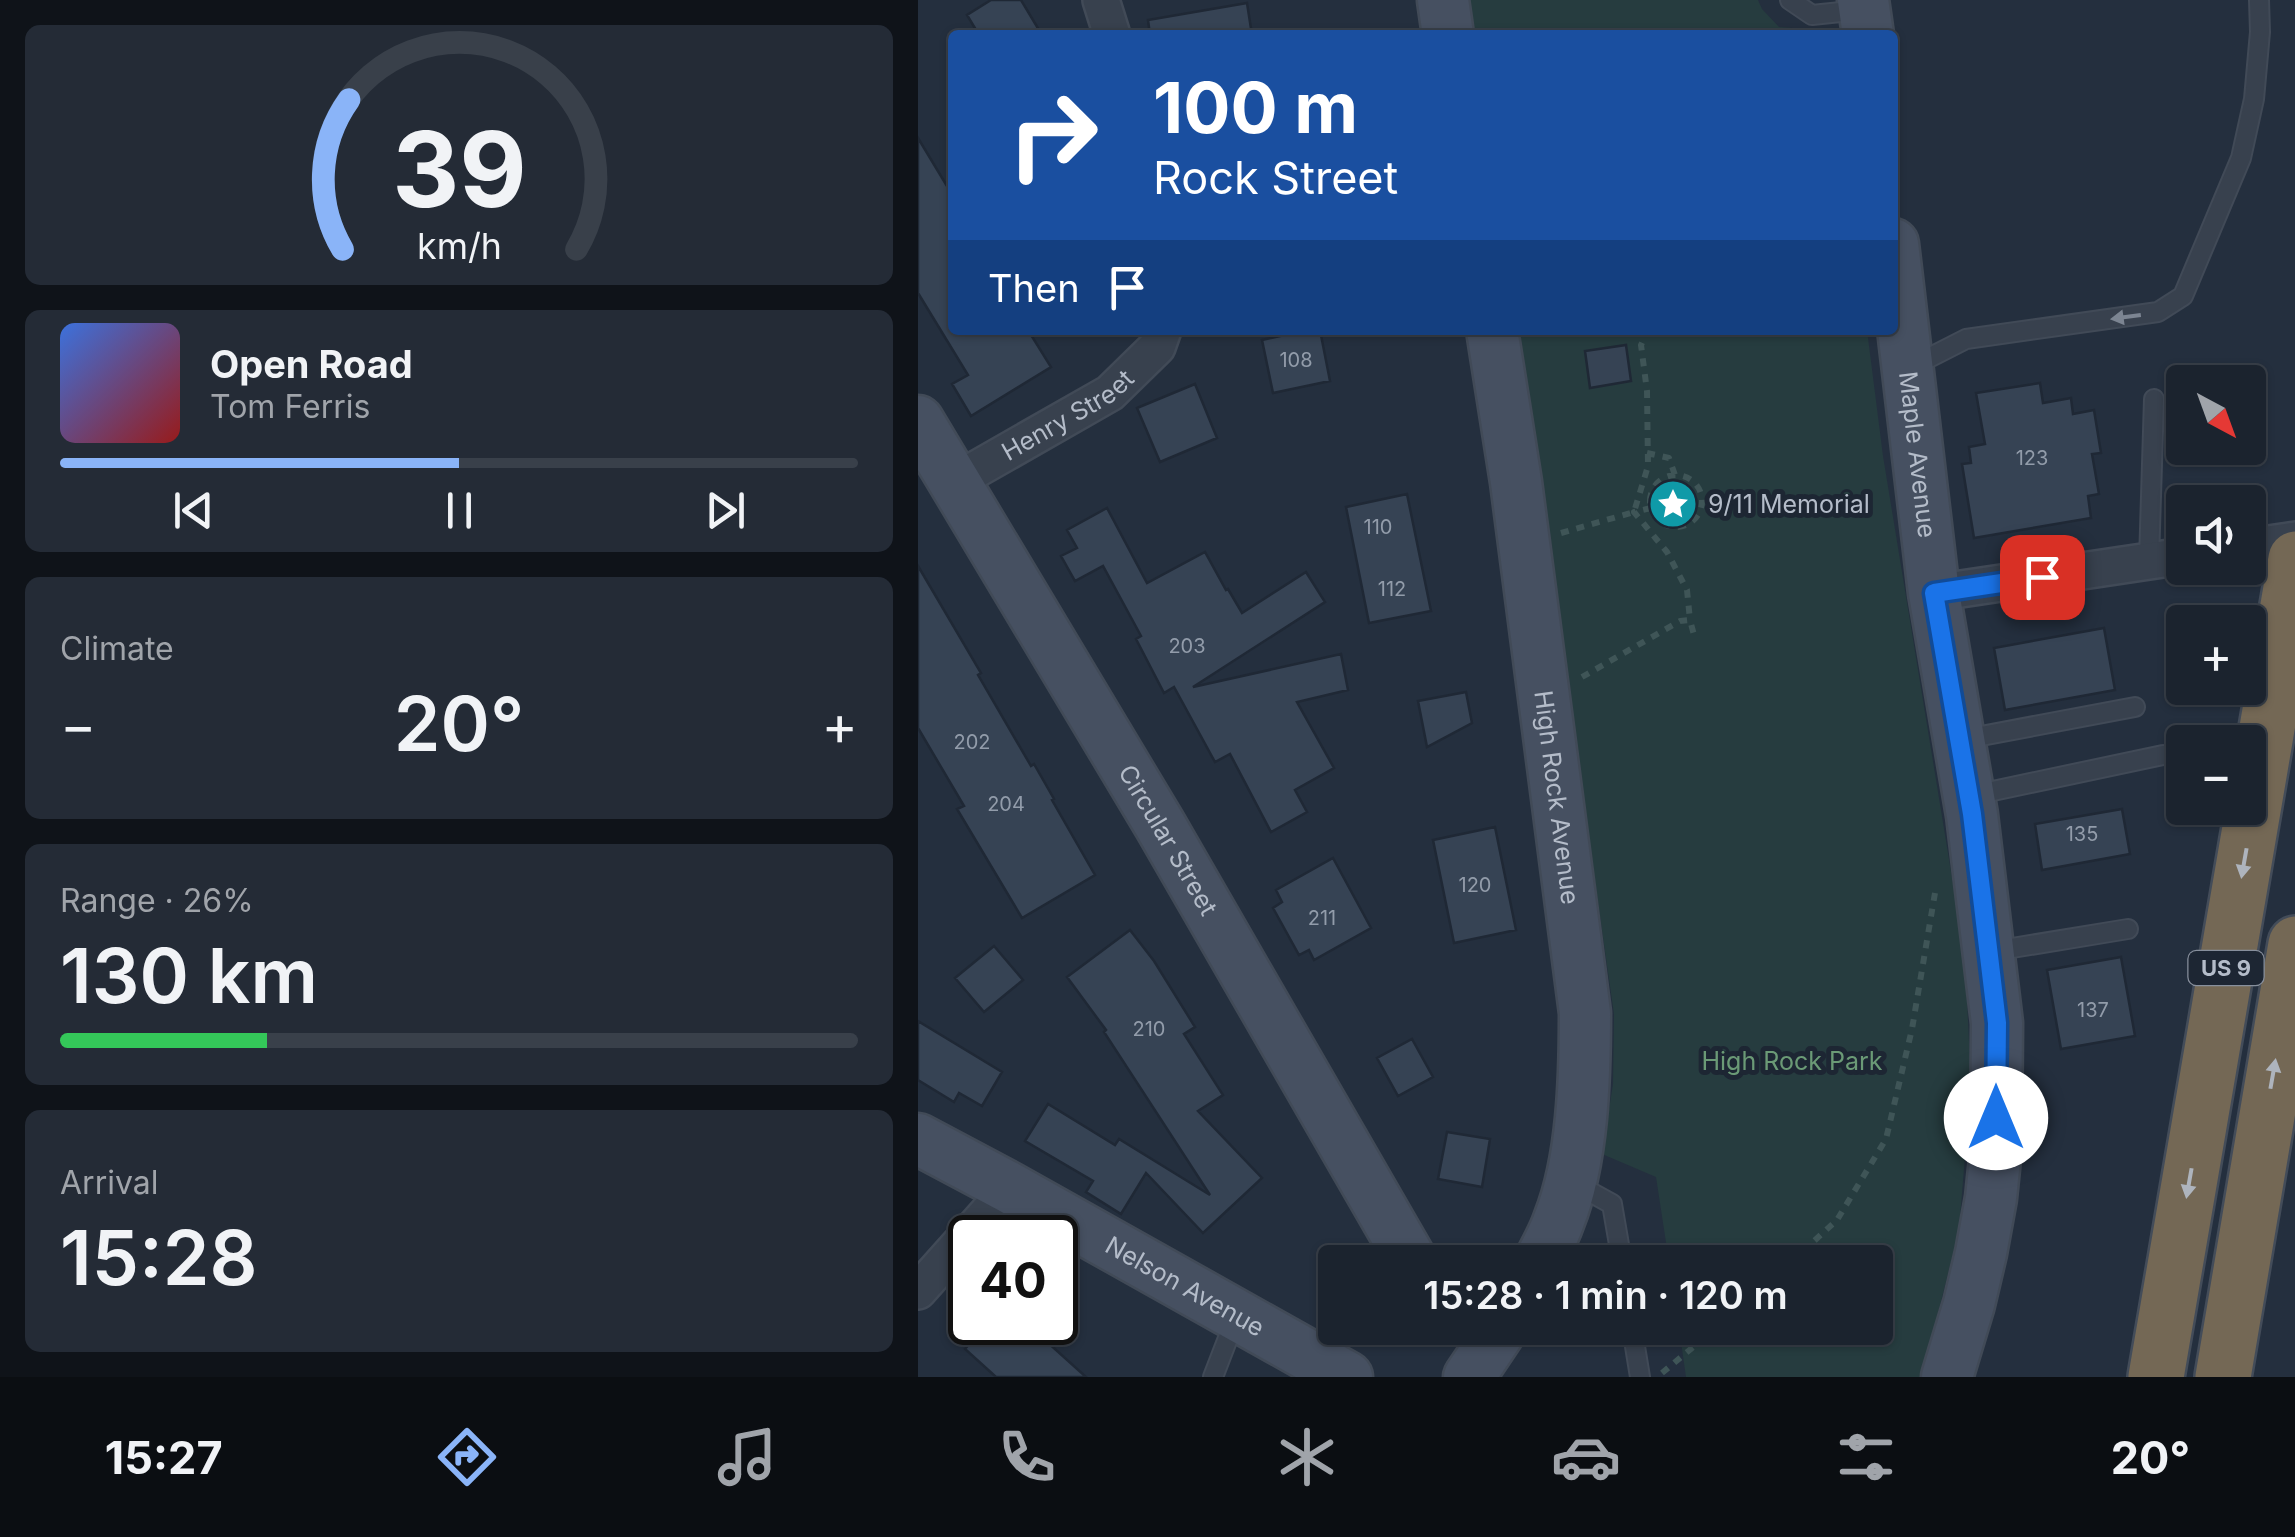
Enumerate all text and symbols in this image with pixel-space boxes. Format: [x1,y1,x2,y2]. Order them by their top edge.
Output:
text: 100 m [1153,65,1358,150]
icon: right [988,70,1118,200]
text: 39 [392,106,526,232]
text: Rock Street [1153,150,1398,205]
text: km/h [417,224,501,268]
icon: arrive [1100,260,1155,315]
text: Then [988,265,1080,311]
one-way arrow [2109,309,2141,325]
text: Open Road [210,341,413,387]
house number: 108 [1279,348,1313,372]
street label: Henry Street [996,363,1140,467]
north arrow [2166,365,2266,465]
map controls [2166,365,2266,825]
street label: Maple Avenue [1893,370,1942,539]
text: Tom Ferris [210,387,370,426]
house number: 123 [2016,446,2048,470]
place icon: 9/11 Memorial [1647,478,1699,530]
icon: previous [166,483,221,538]
icon: pause [432,483,487,538]
icon: next [698,483,753,538]
button: sound [2166,485,2266,585]
place label: 9/11 Memorial [1708,489,1870,519]
house number: 110 [1364,515,1392,539]
pin [2000,535,2085,620]
icon: arrive [2015,550,2070,605]
house number: 112 [1378,577,1406,601]
button: + [2166,605,2266,705]
text: Climate [60,629,174,668]
house number: 203 [1168,634,1206,658]
text: 20° [394,678,524,769]
street label: High Rock Avenue [1528,689,1586,906]
text: − [60,692,96,758]
text: + [822,692,858,758]
button: − [2166,725,2266,825]
house number: 202 [953,730,991,754]
street label: Circular Street [1112,759,1224,921]
house number: 204 [987,792,1025,816]
house number: 135 [2066,822,2098,846]
one-way arrow [2236,847,2251,879]
house number: 120 [1459,873,1491,897]
text: Range · 26% [60,881,254,920]
house number: 211 [1308,906,1336,930]
text: 130 km [60,930,318,1021]
road number: US 9 [2188,951,2264,985]
house number: 137 [2077,998,2109,1022]
house number: 210 [1133,1017,1165,1041]
park label: High Rock Park [1701,1046,1883,1076]
one-way arrow [2266,1057,2281,1089]
position arrow [1944,1066,2048,1170]
text: Arrival [60,1163,158,1202]
one-way arrow [2181,1168,2196,1199]
text: 15:28 [60,1212,258,1303]
speed limit sign: 40 [948,1215,1078,1345]
street label: Nelson Avenue [1100,1230,1270,1343]
text: 15:28 · 1 min · 120 m [1423,1272,1788,1318]
icon: directions [432,1422,502,1492]
icon: music [712,1422,782,1492]
icon: phone [992,1422,1062,1492]
icon: climate [1272,1422,1342,1492]
icon: car [1551,1422,1621,1492]
icon: filters [1831,1422,1901,1492]
text: 15:27 [105,1430,223,1485]
text: 20° [2111,1430,2190,1485]

